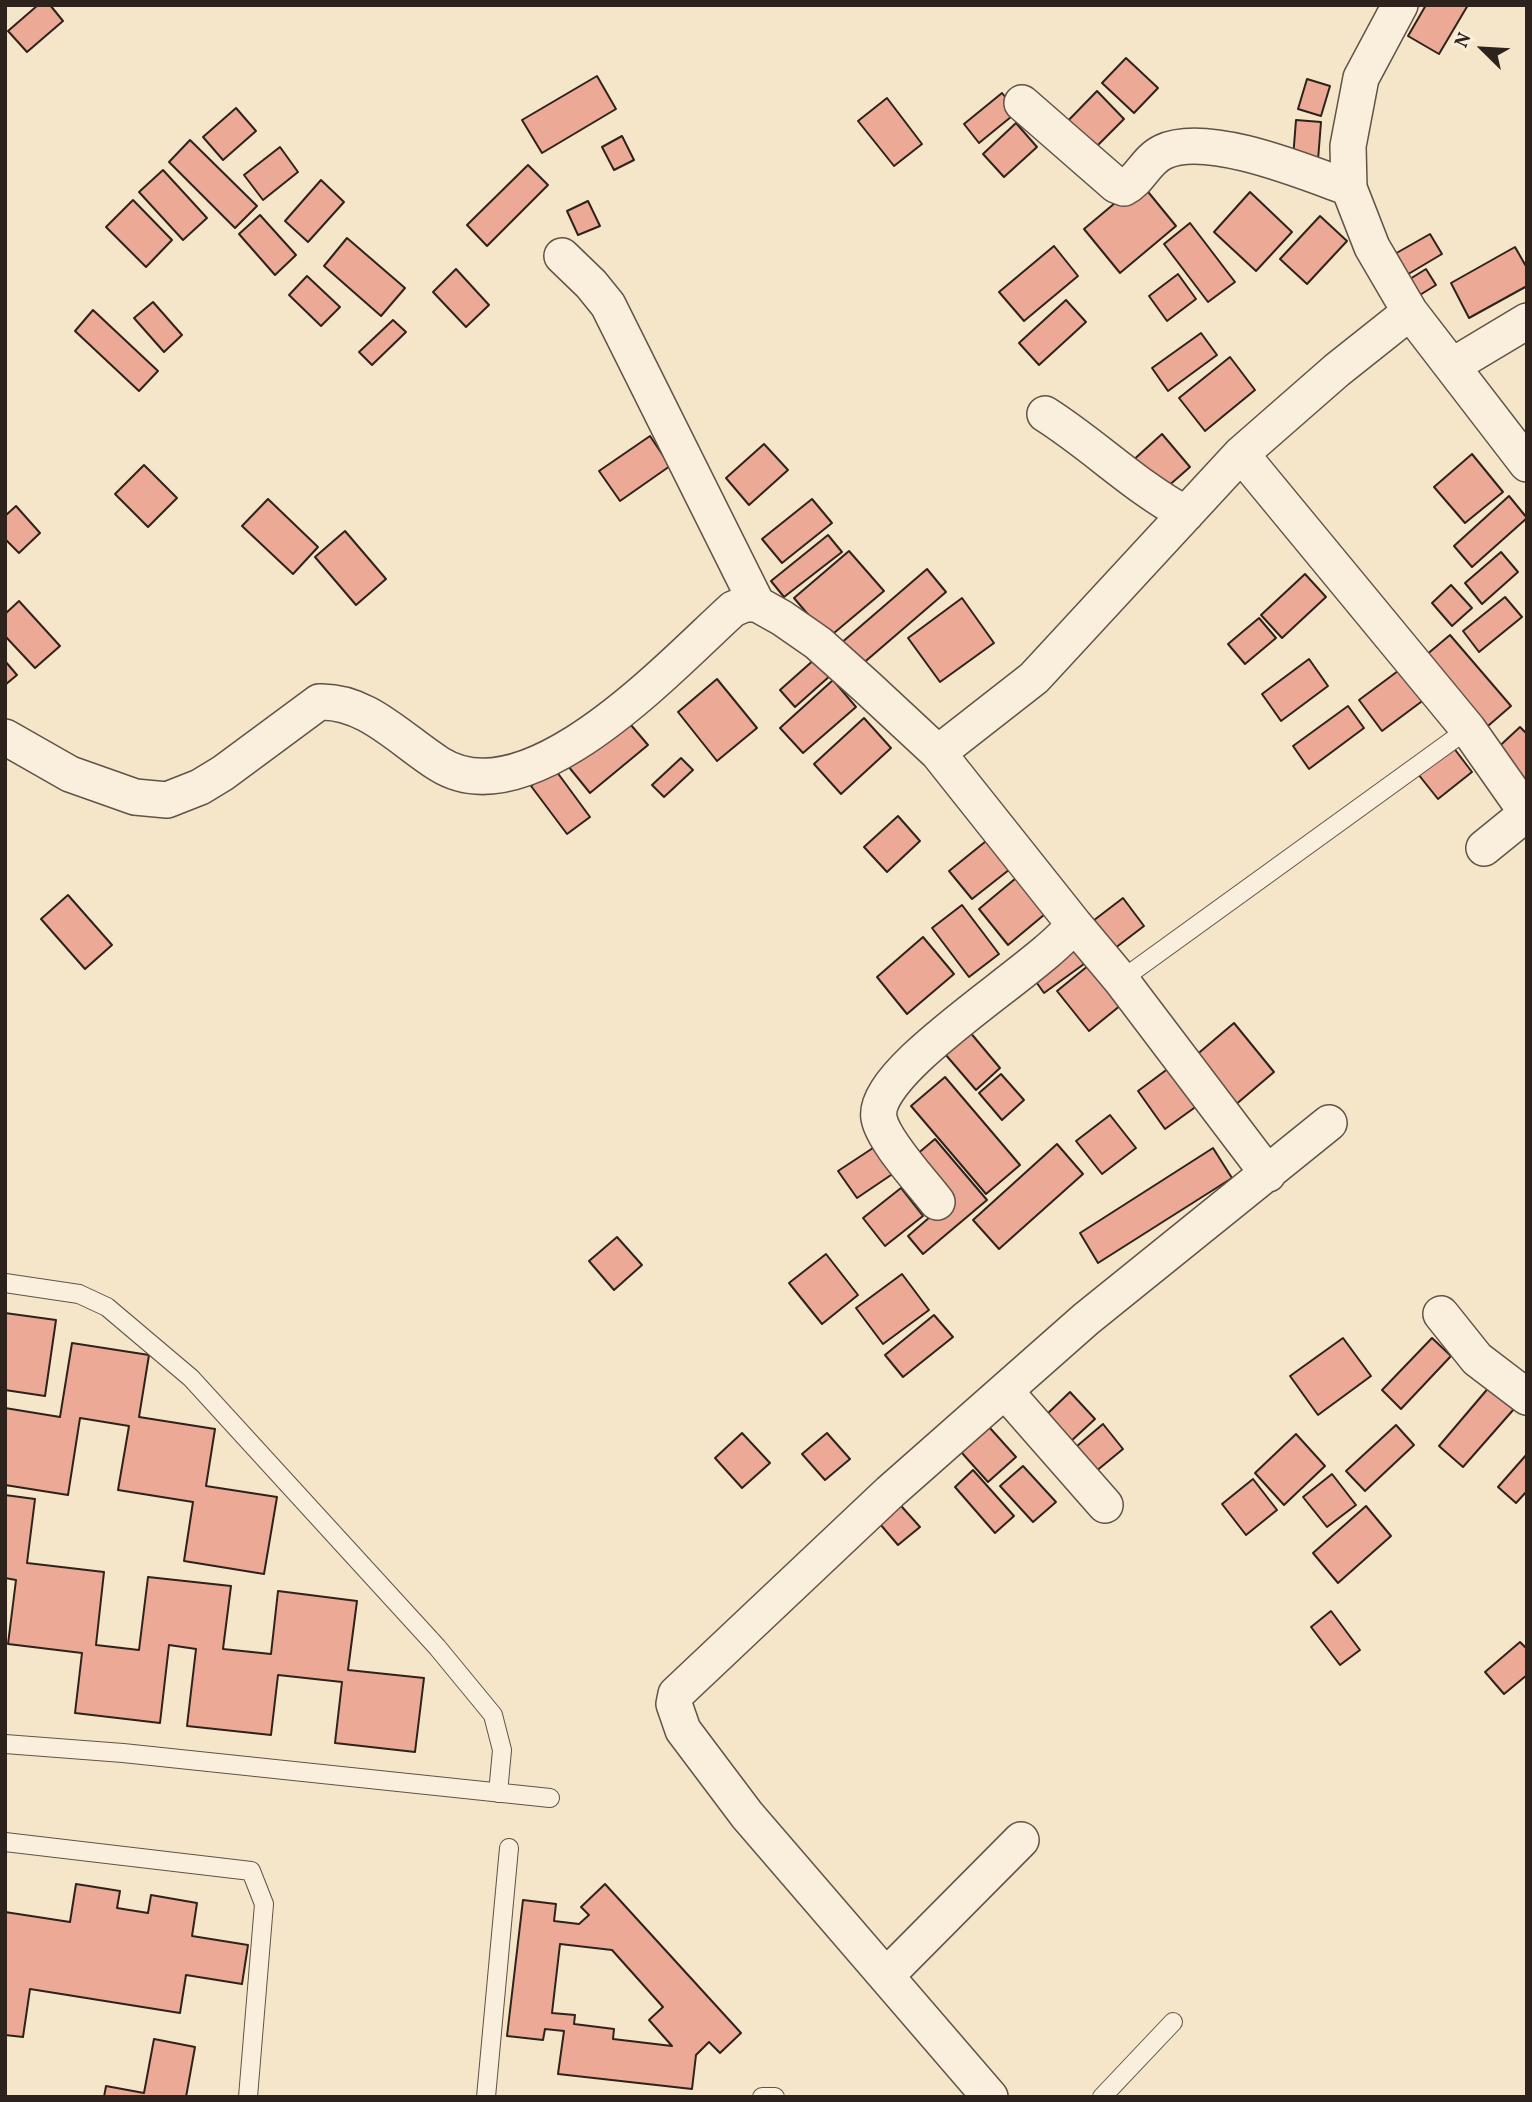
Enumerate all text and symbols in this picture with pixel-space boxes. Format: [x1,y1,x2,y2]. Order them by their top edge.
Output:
north arrow [1448,14,1518,84]
text: N [1449,29,1478,52]

